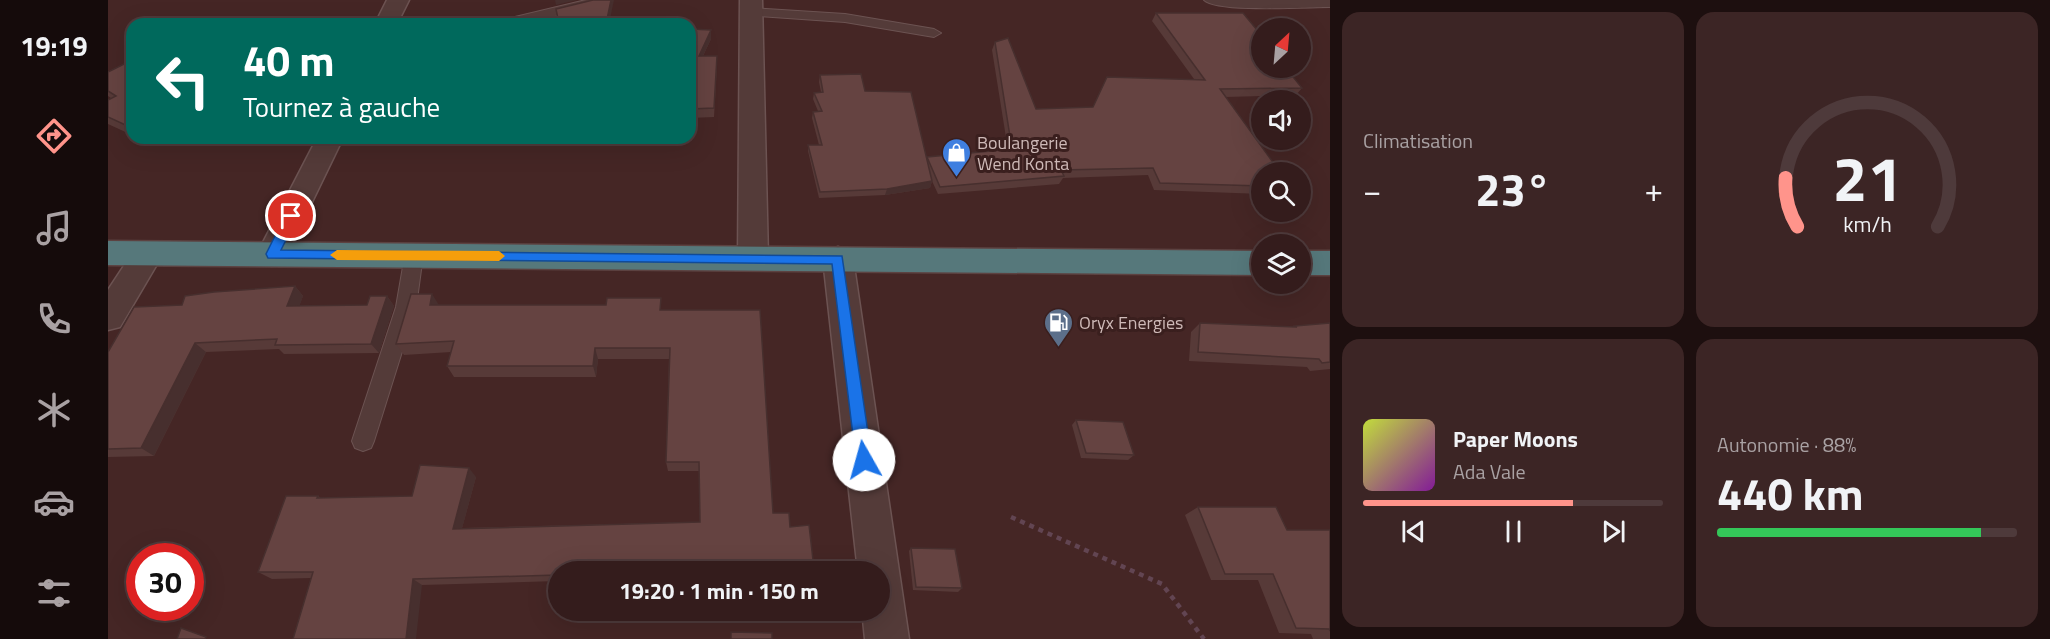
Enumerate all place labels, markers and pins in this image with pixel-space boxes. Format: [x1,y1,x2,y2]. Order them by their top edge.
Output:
place label: Boulangerie Wend Konta [977,129,1069,177]
shop icon: Boulangerie Wend Konta [940,136,972,178]
pin [265,190,316,241]
fuel station icon: Oryx Energies [1042,306,1074,348]
place label: Oryx Energies [1079,309,1183,336]

